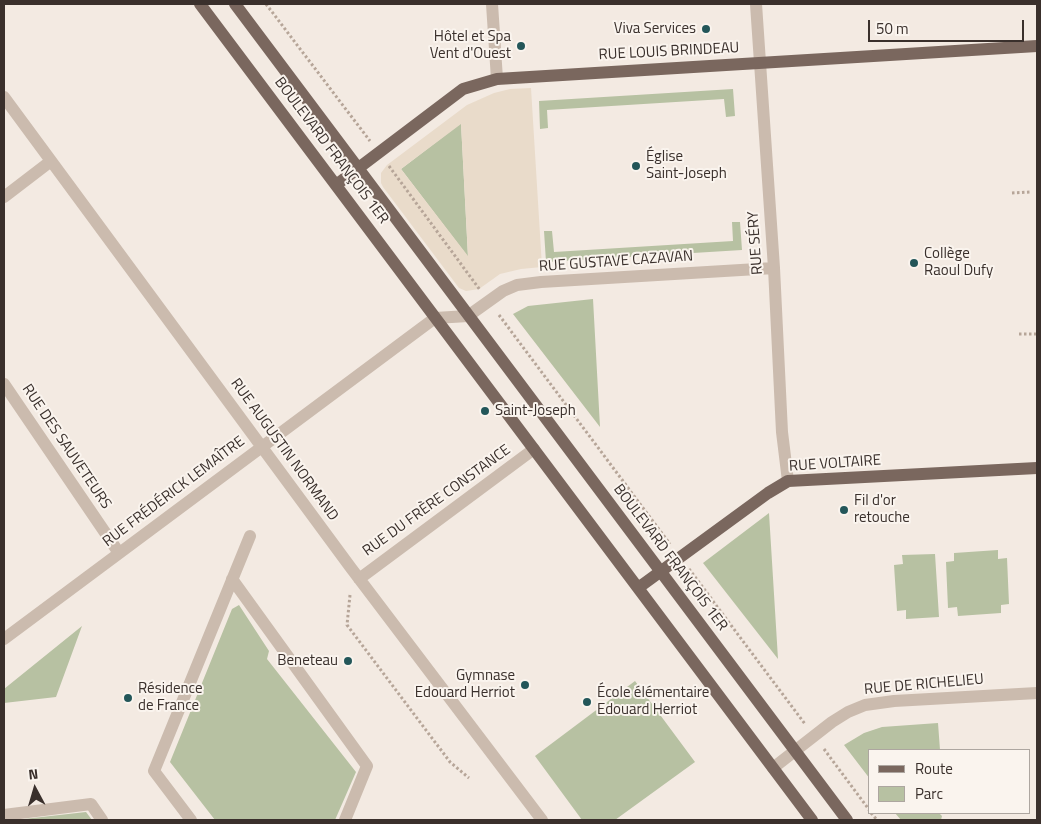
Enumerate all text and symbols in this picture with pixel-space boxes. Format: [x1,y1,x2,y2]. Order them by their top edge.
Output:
scale bar [871,10,1027,42]
text: 50 m [876,17,909,40]
place label: Viva Services [614,20,696,38]
marker: Viva Services [700,23,712,35]
place label: Hôtel et Spa Vent d'Ouest [430,28,511,63]
street label: RUE LOUIS BRINDEAU [598,39,740,65]
marker: Hôtel et Spa Vent d'Ouest [515,40,527,52]
street label: BOULEVARD FRANÇOIS 1ER [270,74,392,228]
place label: Église Saint-Joseph [646,148,727,183]
marker: Église Saint-Joseph [630,160,642,172]
street label: RUE SÉRY [745,210,767,276]
place label: Collège Raoul Dufy [924,245,993,280]
street label: RUE GUSTAVE CAZAVAN [538,248,694,276]
marker: Collège Raoul Dufy [908,257,920,269]
street label: RUE AUGUSTIN NORMAND [226,375,342,525]
street label: RUE DES SAUVETEURS [18,381,114,513]
place label: Saint-Joseph [495,402,576,420]
marker: Saint-Joseph [479,405,491,417]
street label: RUE FRÉDÉRICK LEMAÎTRE [100,433,248,551]
street label: RUE DU FRÈRE CONSTANCE [360,441,514,561]
street label: RUE VOLTAIRE [788,452,882,476]
street label: BOULEVARD FRANÇOIS 1ER [609,481,731,635]
place label: Fil d'or retouche [854,492,910,527]
marker: Fil d'or retouche [838,504,850,516]
place label: Beneteau [277,652,338,670]
marker: Beneteau [342,655,354,667]
place label: Gymnase Edouard Herriot [415,667,515,702]
street label: RUE DE RICHELIEU [863,671,985,699]
marker: Gymnase Edouard Herriot [519,679,531,691]
place label: Résidence de France [138,680,203,715]
place label: École élémentaire Edouard Herriot [597,684,709,719]
marker: Résidence de France [122,692,134,704]
marker: École élémentaire Edouard Herriot [581,696,593,708]
legend [868,749,1031,814]
text: Route [915,757,953,780]
text: N [27,763,39,785]
north arrow [10,764,60,814]
text: Parc [915,782,943,805]

